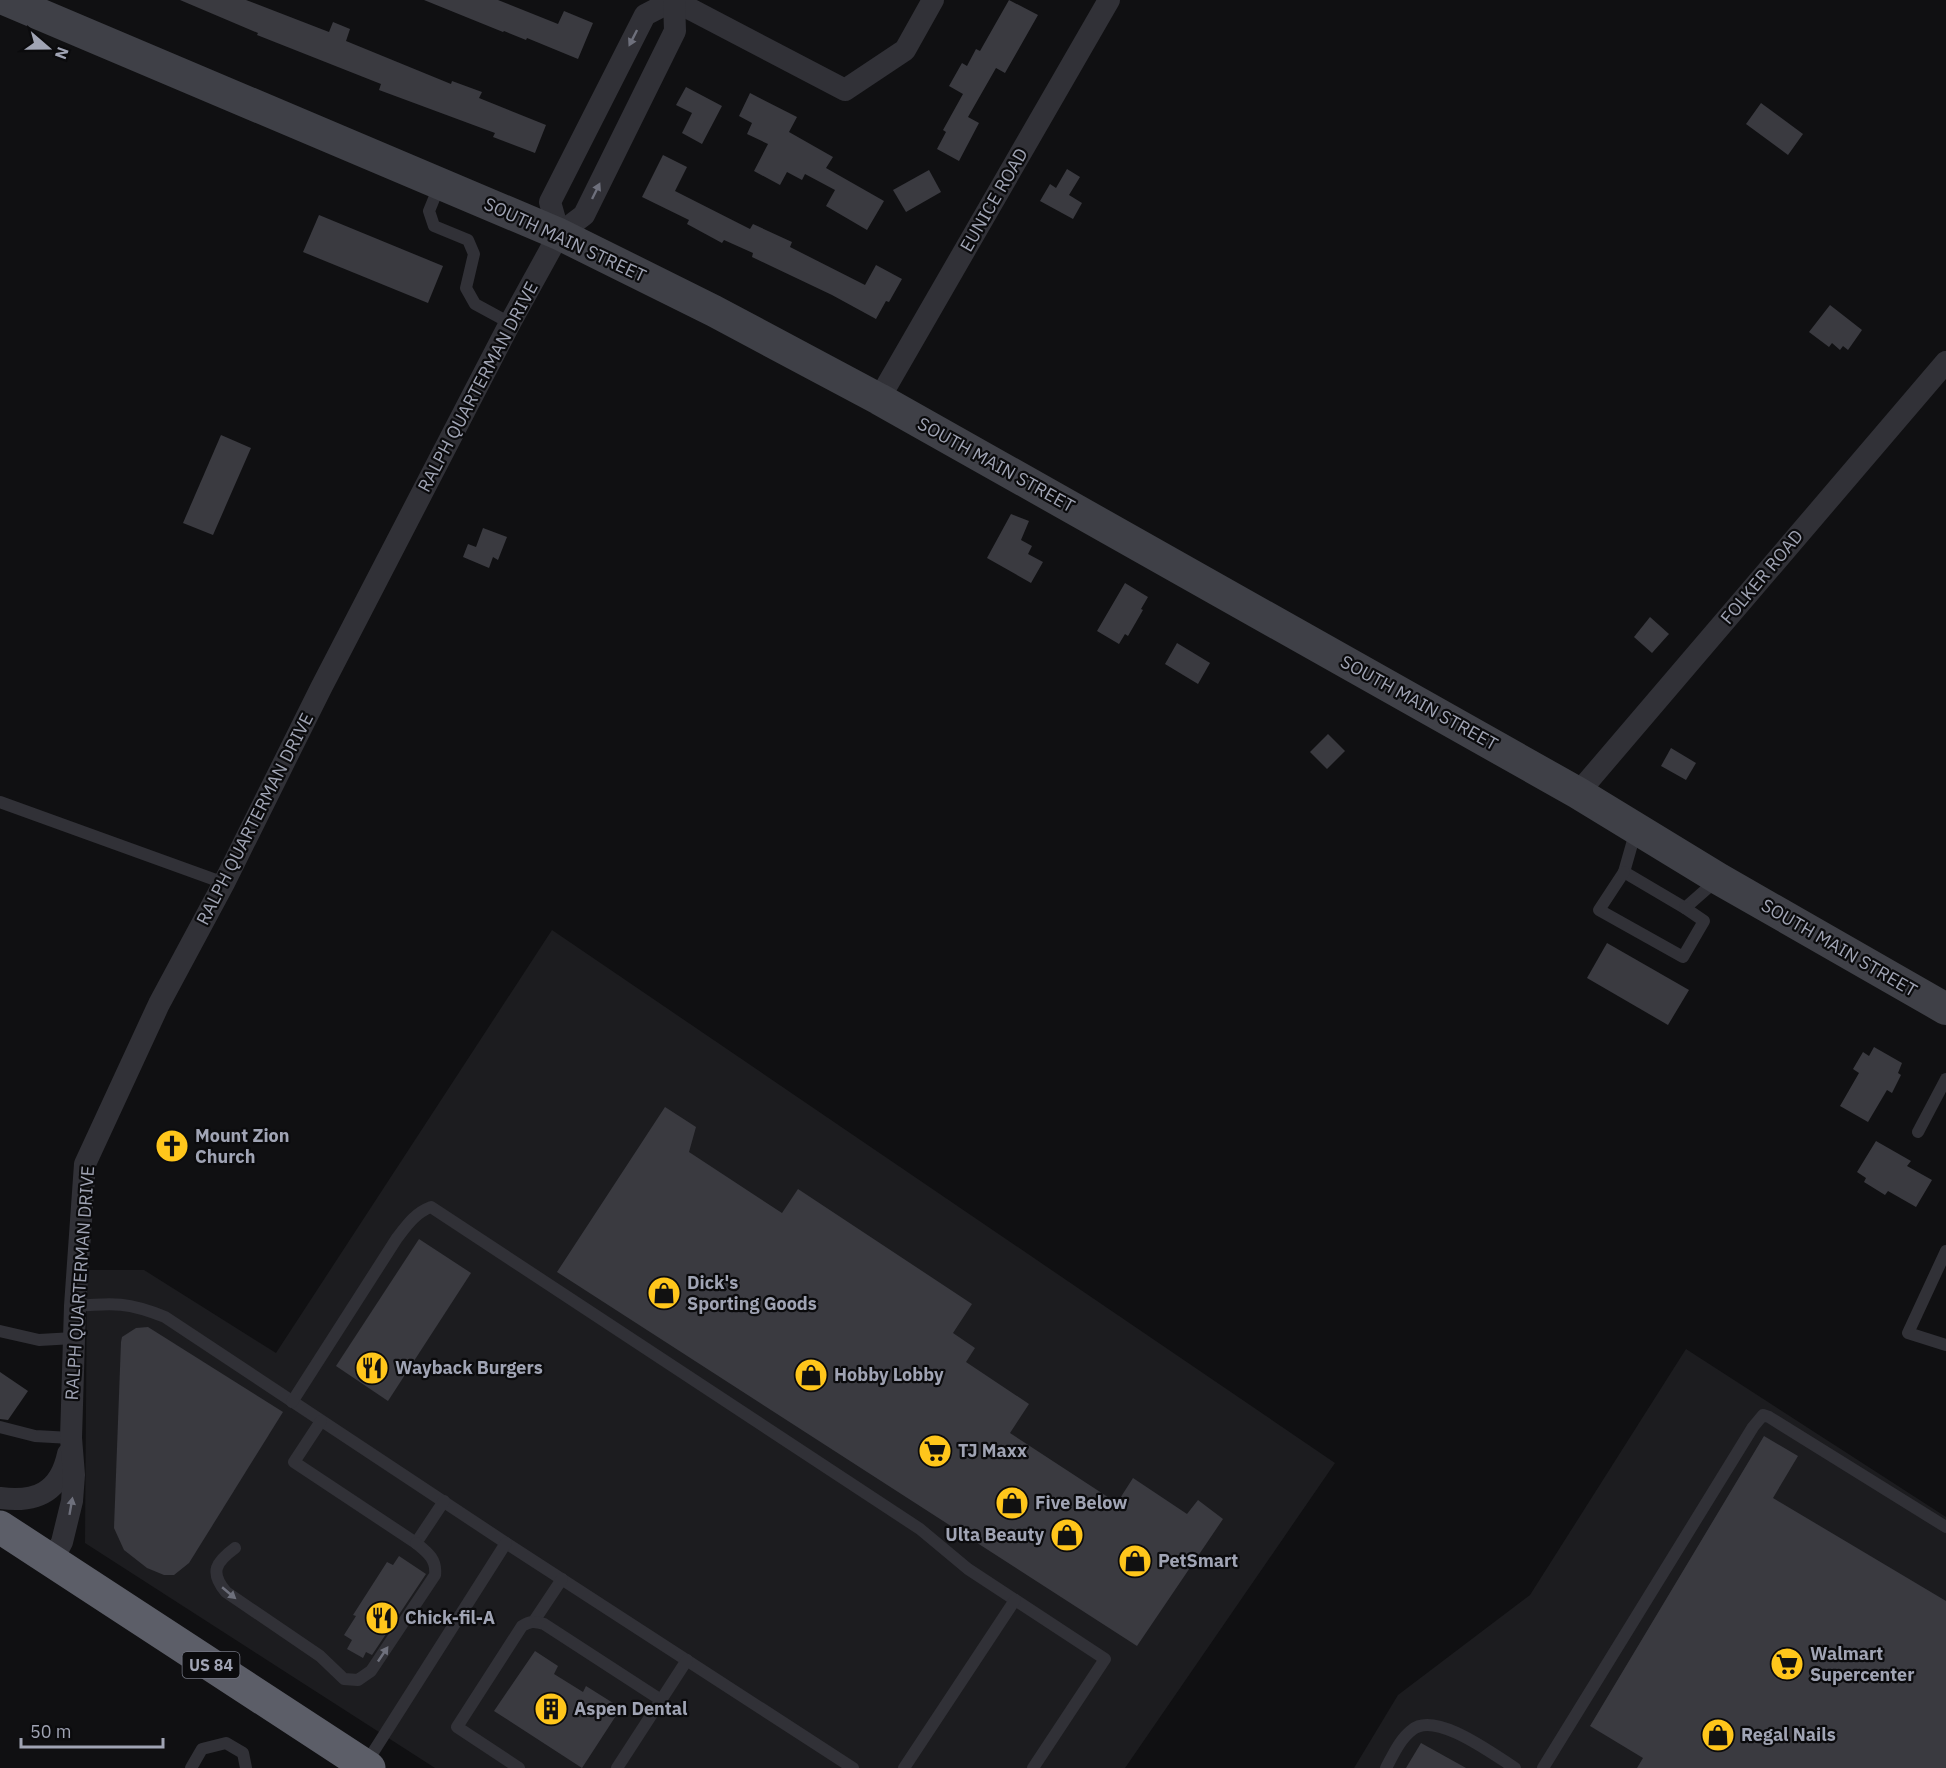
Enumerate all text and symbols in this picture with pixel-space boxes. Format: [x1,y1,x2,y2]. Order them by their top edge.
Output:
north arrow [18,18,78,78]
one-way arrow [628,30,638,47]
text: N [51,44,73,62]
street label: EUNICE ROAD [955,144,1033,256]
one-way arrow [591,182,600,199]
street label: SOUTH MAIN STREET [480,192,650,287]
street label: RALPH QUARTERMAN DRIVE [412,278,543,496]
street label: SOUTH MAIN STREET [914,412,1079,517]
street label: FOLKER ROAD [1715,525,1808,629]
street label: SOUTH MAIN STREET [1337,650,1502,755]
street label: RALPH QUARTERMAN DRIVE [191,709,318,929]
street label: SOUTH MAIN STREET [1757,894,1921,1002]
place label: Mount Zion Church [195,1124,289,1168]
church icon: Mount Zion Church [154,1128,190,1164]
street label: RALPH QUARTERMAN DRIVE [60,1165,99,1401]
place label: Dick's Sporting Goods [687,1271,817,1315]
shop icon: Dick's Sporting Goods [646,1275,682,1311]
restaurant icon: Wayback Burgers [354,1350,390,1386]
place label: Wayback Burgers [395,1356,543,1379]
shop icon: Hobby Lobby [793,1357,829,1393]
place label: Hobby Lobby [834,1363,944,1386]
supermarket icon: TJ Maxx [917,1433,953,1469]
place label: TJ Maxx [958,1439,1027,1462]
shop icon: Five Below [994,1485,1030,1521]
place label: Five Below [1035,1491,1127,1514]
one-way arrow [66,1496,75,1515]
shop icon: Ulta Beauty [1049,1517,1085,1553]
place label: Ulta Beauty [945,1523,1044,1546]
shop icon: PetSmart [1117,1543,1153,1579]
place label: PetSmart [1158,1549,1238,1572]
one-way arrow [221,1586,236,1599]
restaurant icon: Chick-fil-A [364,1600,400,1636]
place label: Chick-fil-A [405,1606,495,1629]
place label: Walmart Supercenter [1810,1642,1914,1686]
one-way arrow [377,1646,388,1662]
supermarket icon: Walmart Supercenter [1769,1646,1805,1682]
road number: US 84 [182,1652,240,1678]
building icon: Aspen Dental [533,1691,569,1727]
place label: Aspen Dental [574,1697,688,1720]
scale bar [21,1711,164,1749]
shop icon: Regal Nails [1700,1717,1736,1753]
text: 50 m [30,1720,72,1743]
place label: Regal Nails [1741,1723,1836,1746]

